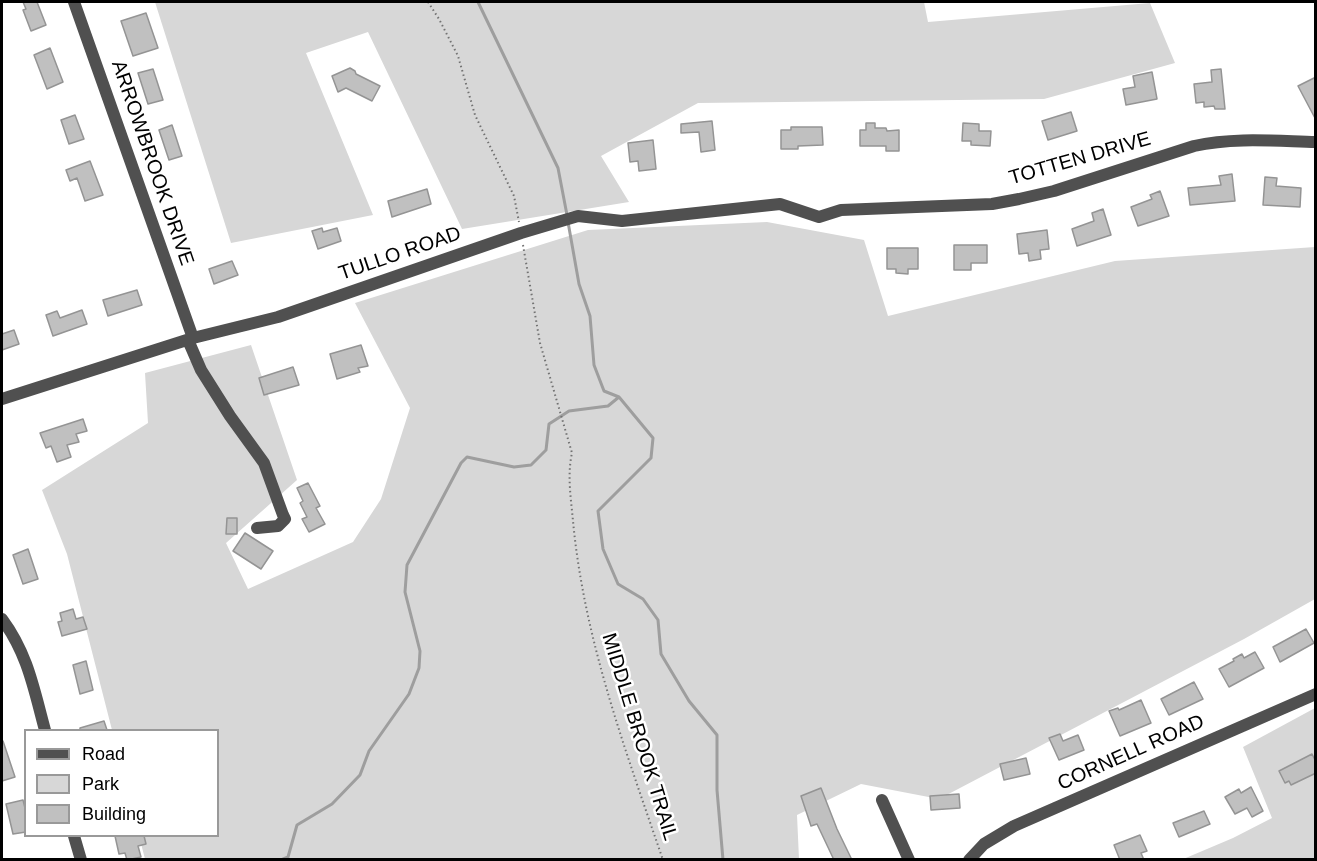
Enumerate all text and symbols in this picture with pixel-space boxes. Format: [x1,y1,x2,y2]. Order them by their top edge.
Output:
street label: ARROWBROOK DRIVE [106,57,198,269]
street label: TOTTEN DRIVE [1006,127,1154,191]
street label: TULLO ROAD [336,222,464,286]
street label: MIDDLE BROOK TRAIL [596,630,682,844]
street label: CORNELL ROAD [1054,710,1208,796]
legend [24,729,219,837]
text: Road [82,744,125,764]
text: Park [82,774,119,794]
text: Building [82,804,146,824]

